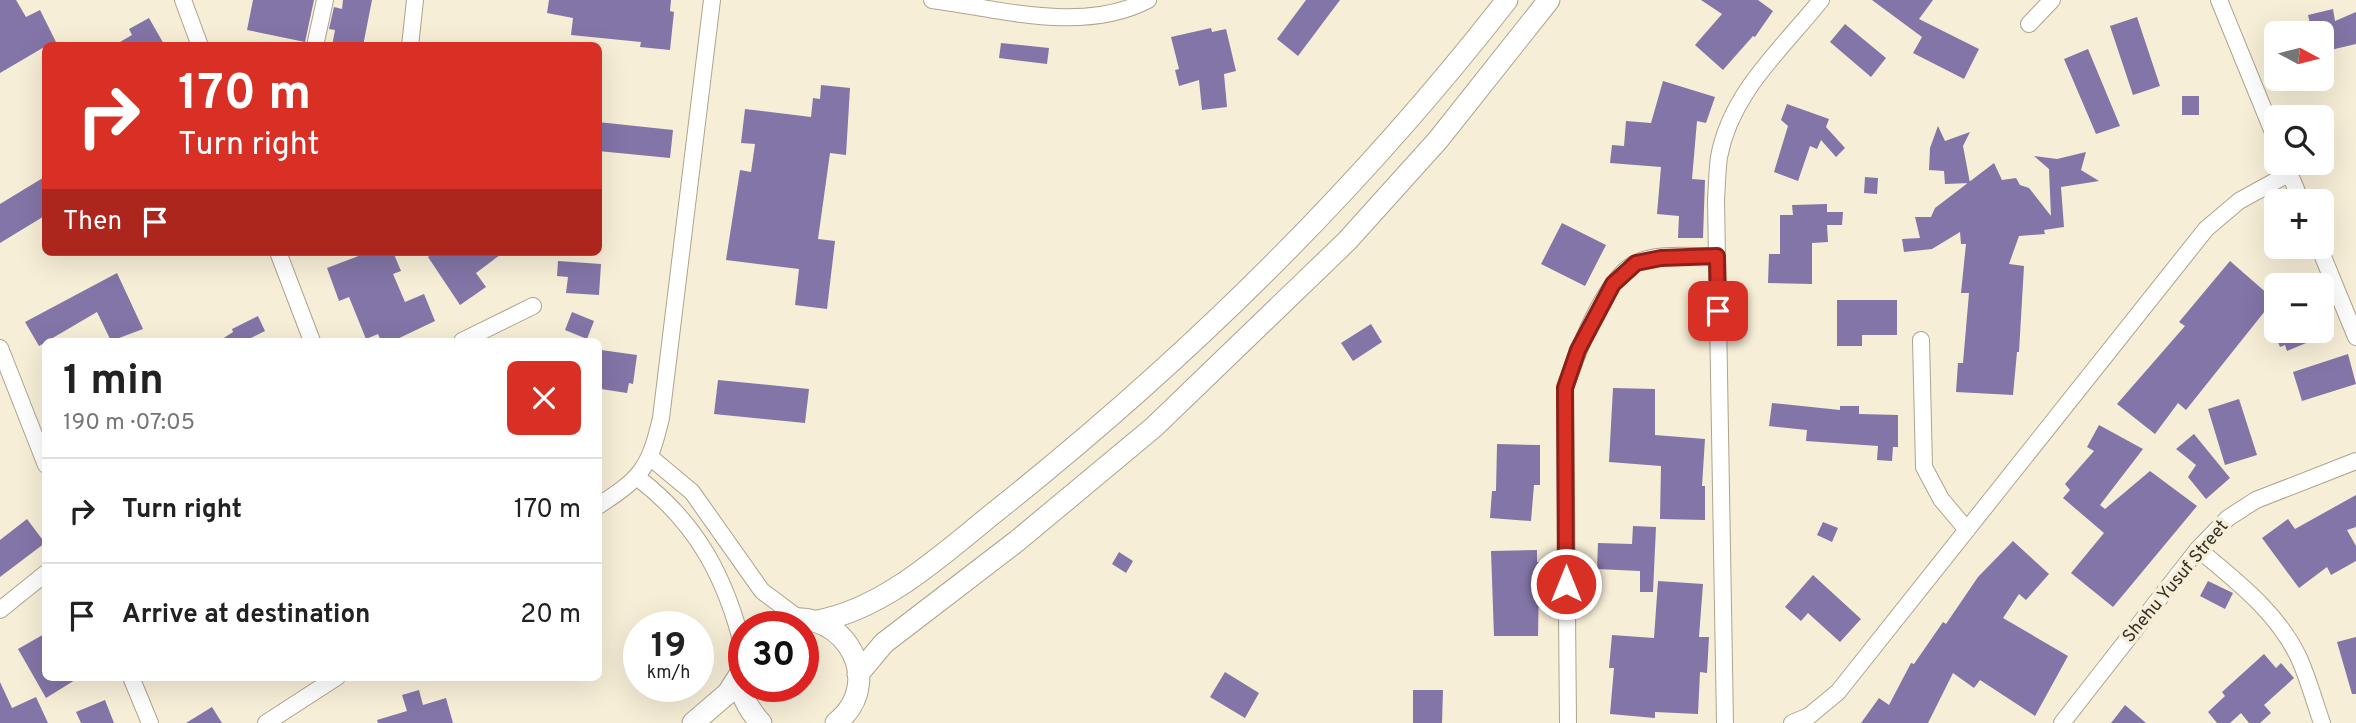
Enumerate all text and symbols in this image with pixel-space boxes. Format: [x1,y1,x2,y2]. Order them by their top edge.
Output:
north arrow [2264,21,2334,91]
map controls [2264,21,2334,343]
text: 170 m [178,65,311,127]
icon: right [63,70,154,161]
button: search [2264,105,2334,175]
text: Turn right [178,126,320,166]
button: + [2264,189,2334,259]
icon: arrive [136,203,174,241]
text: Then [63,206,122,239]
button: − [2264,273,2334,343]
pin [1688,281,1748,341]
icon: arrive [1699,292,1737,330]
text: 1 min [63,356,164,409]
button: close [507,361,581,435]
text: 190 m · 07:05 [63,409,195,438]
icon: right [63,492,101,530]
text: Turn right [122,494,242,527]
text: 170 m [514,494,581,527]
street label: Shehu Yusuf Street [2118,516,2234,648]
position arrow [1529,547,1603,621]
icon: arrive [63,597,101,635]
text: Arrive at destination [122,599,370,632]
text: 20 m [520,599,581,632]
speed limit sign: 30 [728,611,819,702]
text: 19 [651,625,686,669]
text: km/h [647,662,690,685]

